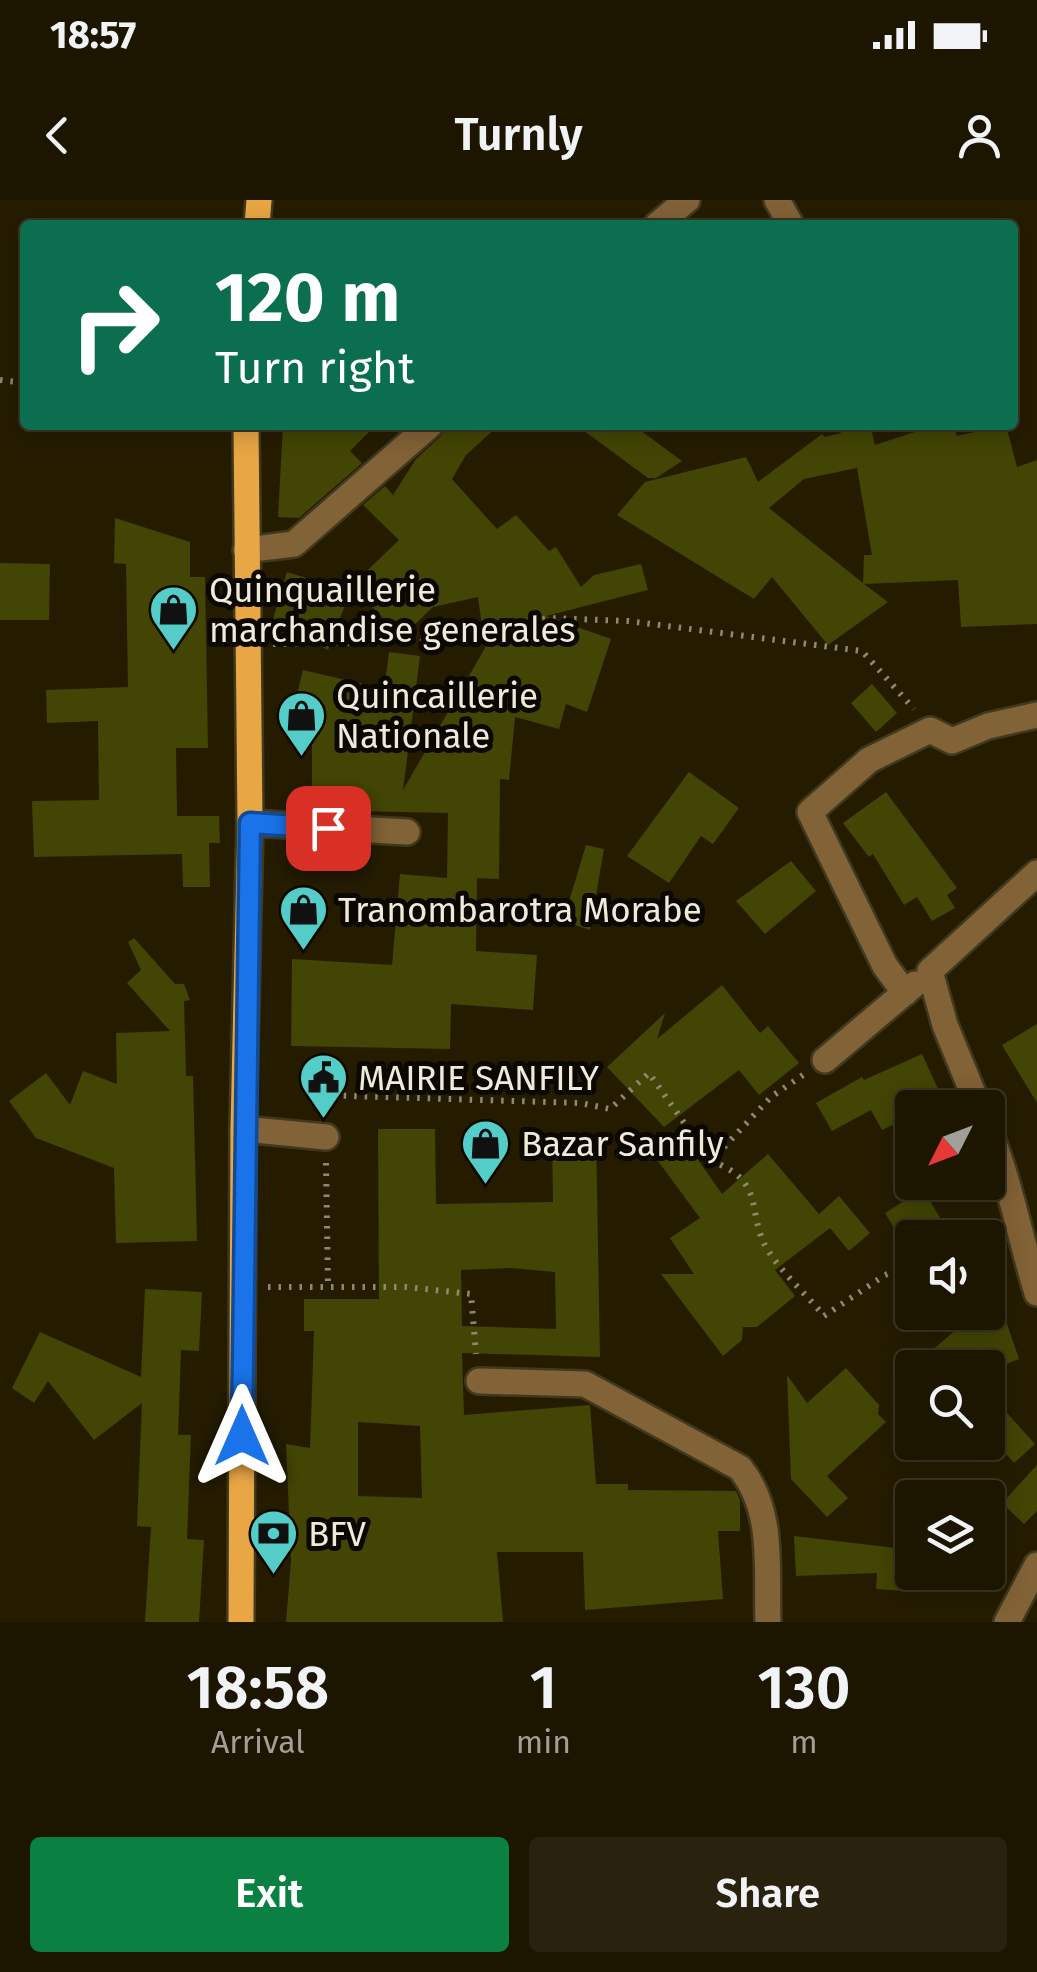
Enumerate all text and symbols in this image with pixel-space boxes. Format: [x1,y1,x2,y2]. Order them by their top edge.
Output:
text: 18:57 [50,12,136,58]
icon: back [30,108,85,163]
text: Turnly [455,108,582,162]
icon: person [952,108,1007,163]
text: 120 m [215,256,400,340]
icon: right [50,260,180,390]
text: Turn right [215,341,414,395]
place label: Quinquaillerie marchandise generales [209,569,576,651]
shop icon: Quinquaillerie marchandise generales [148,584,200,652]
place label: Quincaillerie Nationale [336,675,538,757]
shop icon: Quincaillerie Nationale [275,690,327,758]
pin [286,786,371,871]
icon: arrive [301,801,356,856]
shop icon: Tranombarotra Morabe [277,884,329,952]
place label: Tranombarotra Morabe [338,889,702,931]
public building icon: MAIRIE SANFILY [297,1052,349,1120]
place label: MAIRIE SANFILY [358,1057,600,1099]
north arrow [895,1090,1005,1200]
map controls [895,1090,1005,1590]
shop icon: Bazar Sanfily [460,1118,512,1186]
place label: Bazar Sanfily [521,1123,724,1165]
button: sound [895,1220,1005,1330]
button: search [895,1350,1005,1460]
position arrow [190,1384,294,1488]
button: layers [895,1480,1005,1590]
bank icon: BFV [247,1508,299,1576]
place label: BFV [308,1513,366,1555]
text: 18:58 [187,1652,329,1724]
text: 1 [530,1652,557,1724]
text: 130 [757,1652,850,1724]
text: Arrival [211,1723,305,1761]
text: min [516,1723,571,1761]
text: m [790,1723,818,1761]
button: Exit [30,1837,509,1952]
button: Share [529,1837,1007,1952]

